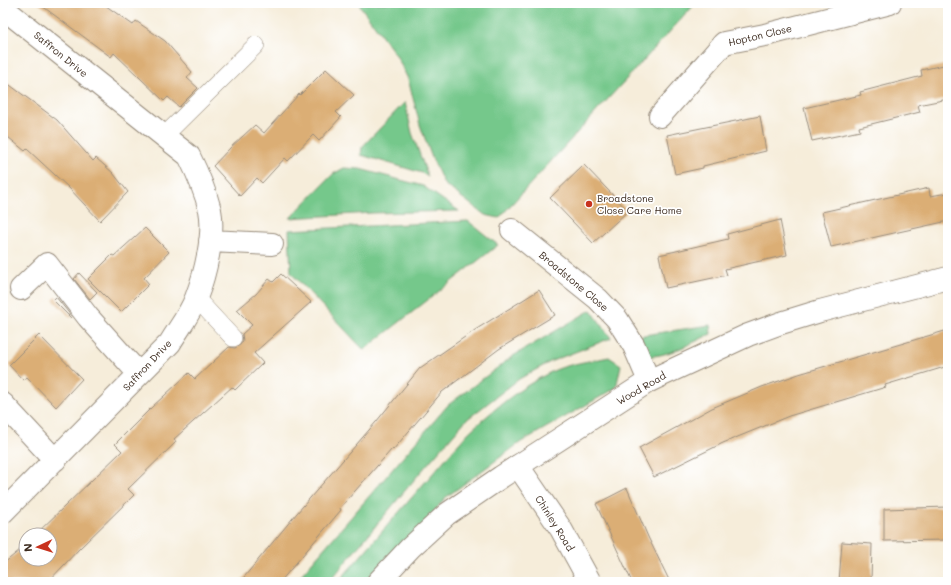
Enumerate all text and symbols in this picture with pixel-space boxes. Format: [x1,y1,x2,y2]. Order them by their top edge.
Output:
street label: Hopton Close [727,21,793,49]
street label: Saffron Drive [31,28,91,80]
place label: Broadstone Close Care Home [597,191,682,217]
marker: Broadstone Close Care Home [584,199,594,209]
street label: Broadstone Close [536,248,612,314]
street label: Saffron Drive [119,336,175,394]
street label: Wood Road [614,368,668,408]
street label: Chinley Road [532,492,578,554]
north arrow [18,527,58,567]
text: N [20,543,35,552]

